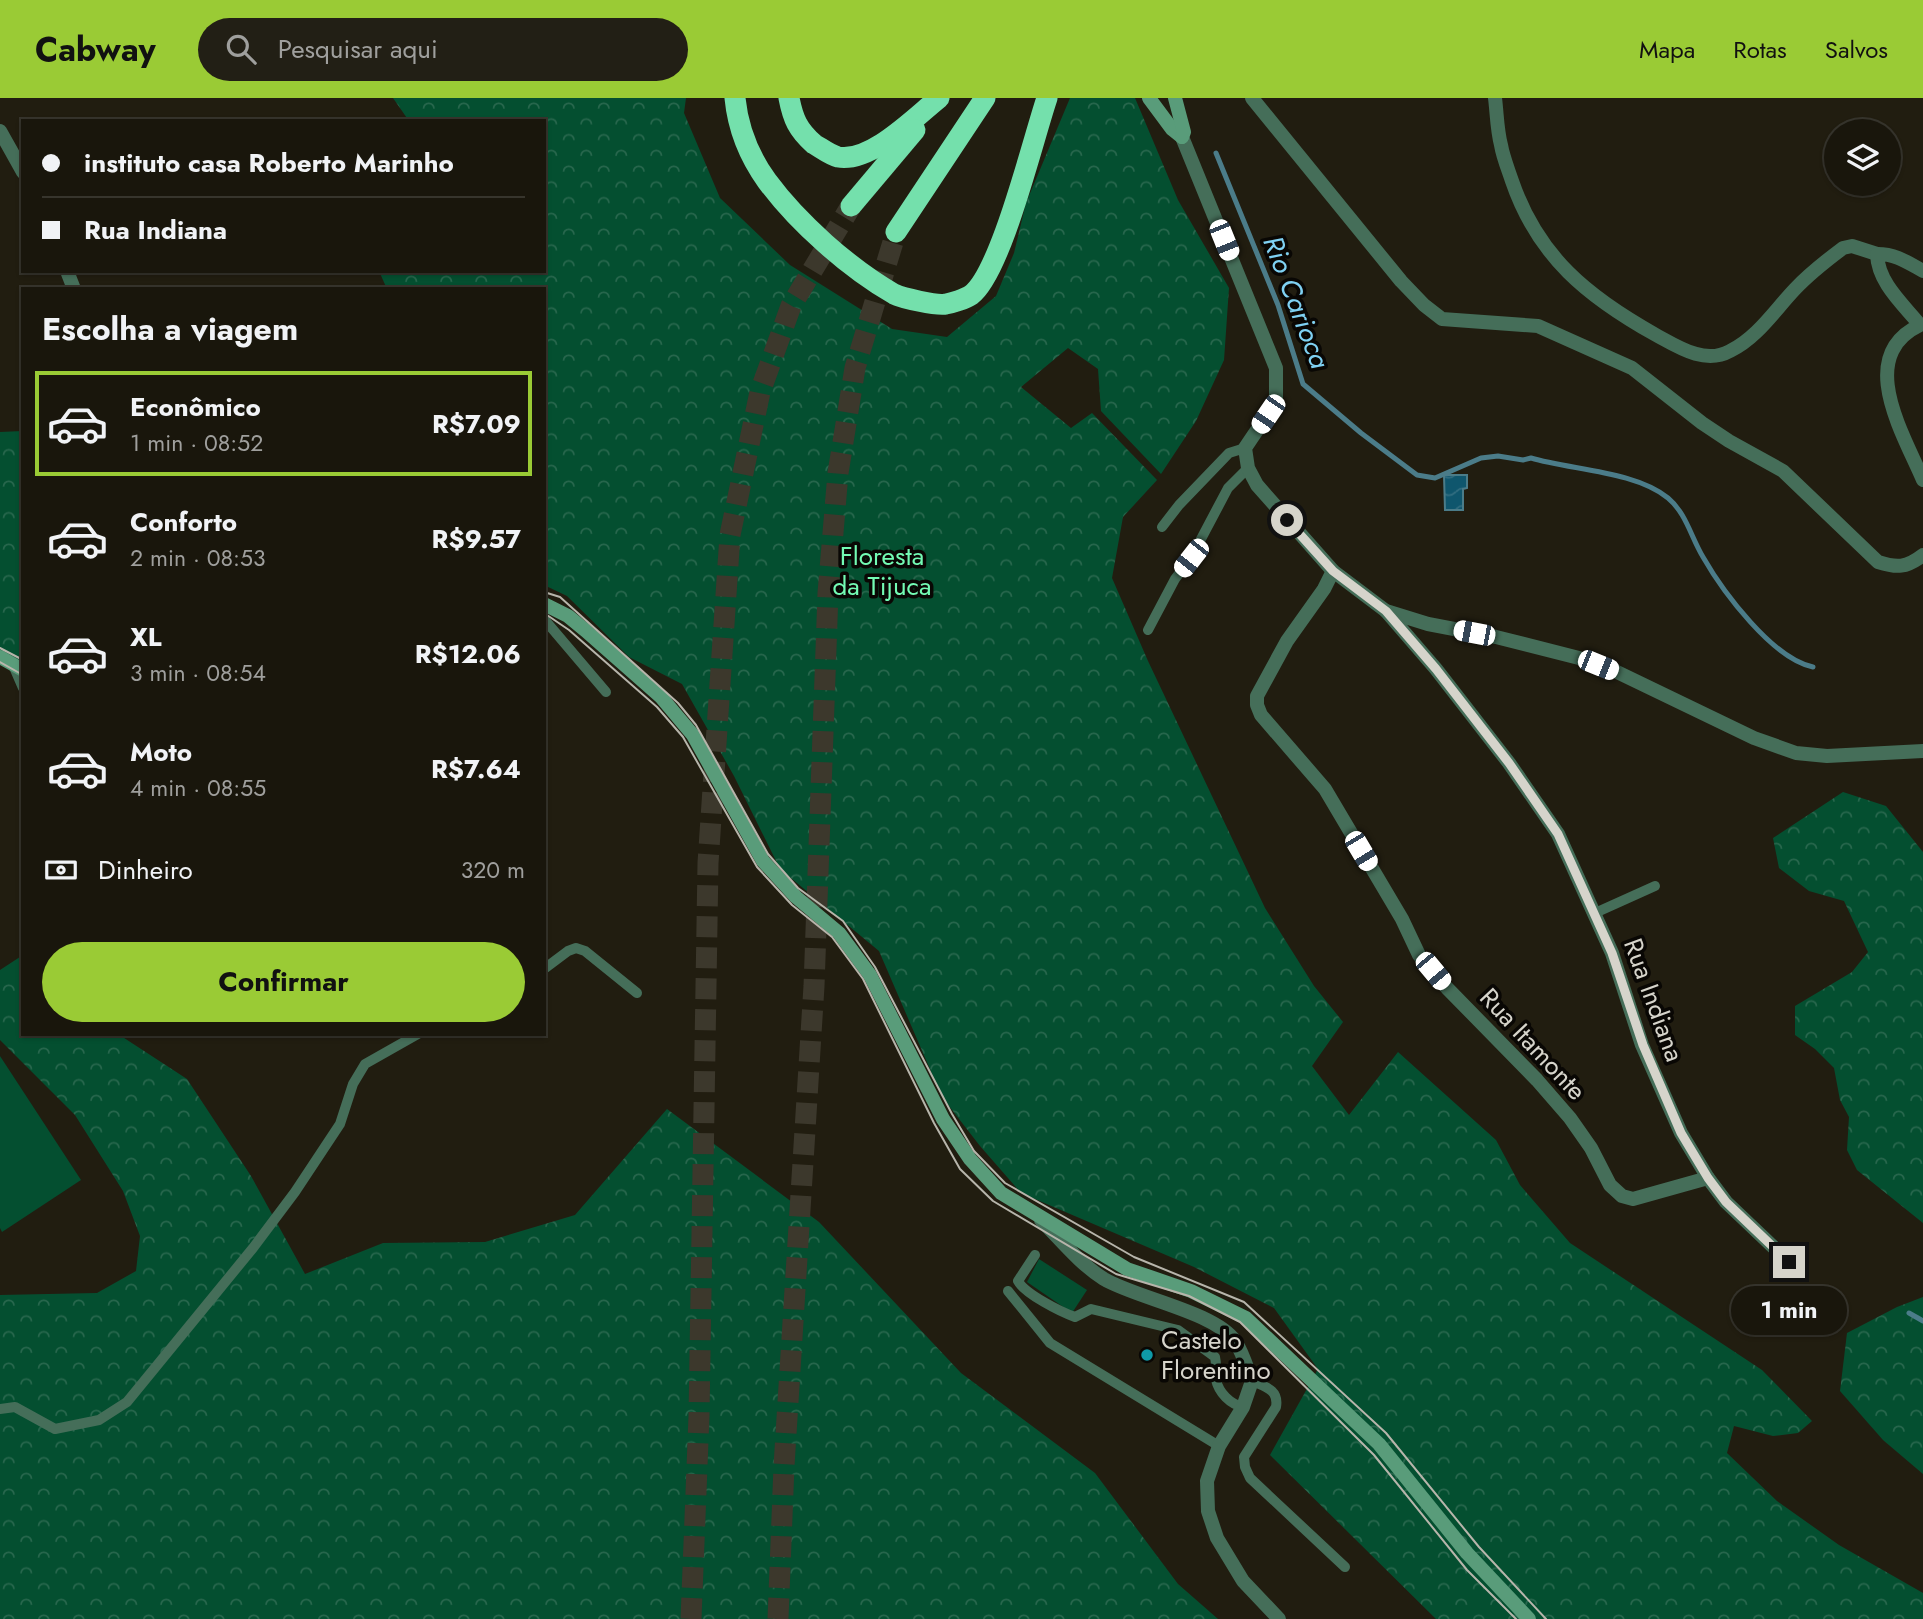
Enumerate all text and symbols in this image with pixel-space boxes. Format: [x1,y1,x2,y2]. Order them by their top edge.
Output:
search box [198,18,688,81]
text: Cabway [35,26,156,73]
icon: search [222,30,260,68]
text: Pesquisar aqui [278,30,438,68]
text: Mapa [1639,32,1695,67]
text: Rotas [1733,32,1787,67]
text: Salvos [1825,32,1888,67]
map controls [1824,119,1901,196]
button: layers [1824,119,1901,196]
text: instituto casa Roberto Marinho [84,144,454,182]
text: Rua Indiana [84,211,227,249]
car [1207,217,1242,263]
water label: Rio Carioca [1252,230,1341,375]
text: Escolha a viagem [42,306,298,352]
text: Econômico [130,388,261,426]
car [1248,391,1289,437]
icon: car [46,392,109,455]
text: R$7.09 [432,405,521,443]
text: 1 min · 08:52 [130,426,263,460]
text: Conforto [130,503,237,541]
route start [1271,504,1303,536]
icon: car [46,507,109,570]
text: R$9.57 [432,520,521,558]
car [1170,535,1213,581]
park label: Floresta da Tijuca [832,537,932,605]
text: 2 min · 08:53 [130,541,265,575]
text: XL [130,618,162,656]
car [1452,619,1497,647]
icon: car [46,622,109,685]
text: R$12.06 [415,635,521,673]
car [1575,647,1622,683]
text: 3 min · 08:54 [130,656,266,690]
text: Moto [130,733,192,771]
icon: car [46,737,109,800]
text: R$7.64 [431,750,521,788]
text: 4 min · 08:55 [130,771,266,805]
car [1342,828,1381,874]
icon: cash [42,851,80,889]
text: Dinheiro [98,851,193,889]
text: 320 m [461,853,525,887]
street label: Rua Indiana [1614,933,1694,1067]
button: Confirmar [42,942,525,1022]
car [1412,948,1455,994]
street label: Rua Itamonte [1471,979,1595,1109]
route end [1773,1246,1805,1278]
callout: 1 min [1731,1286,1847,1336]
text: 1 min [1760,1293,1818,1327]
place label: Castelo Florentino [1161,1321,1271,1389]
marker: Castelo Florentino [1139,1347,1155,1363]

